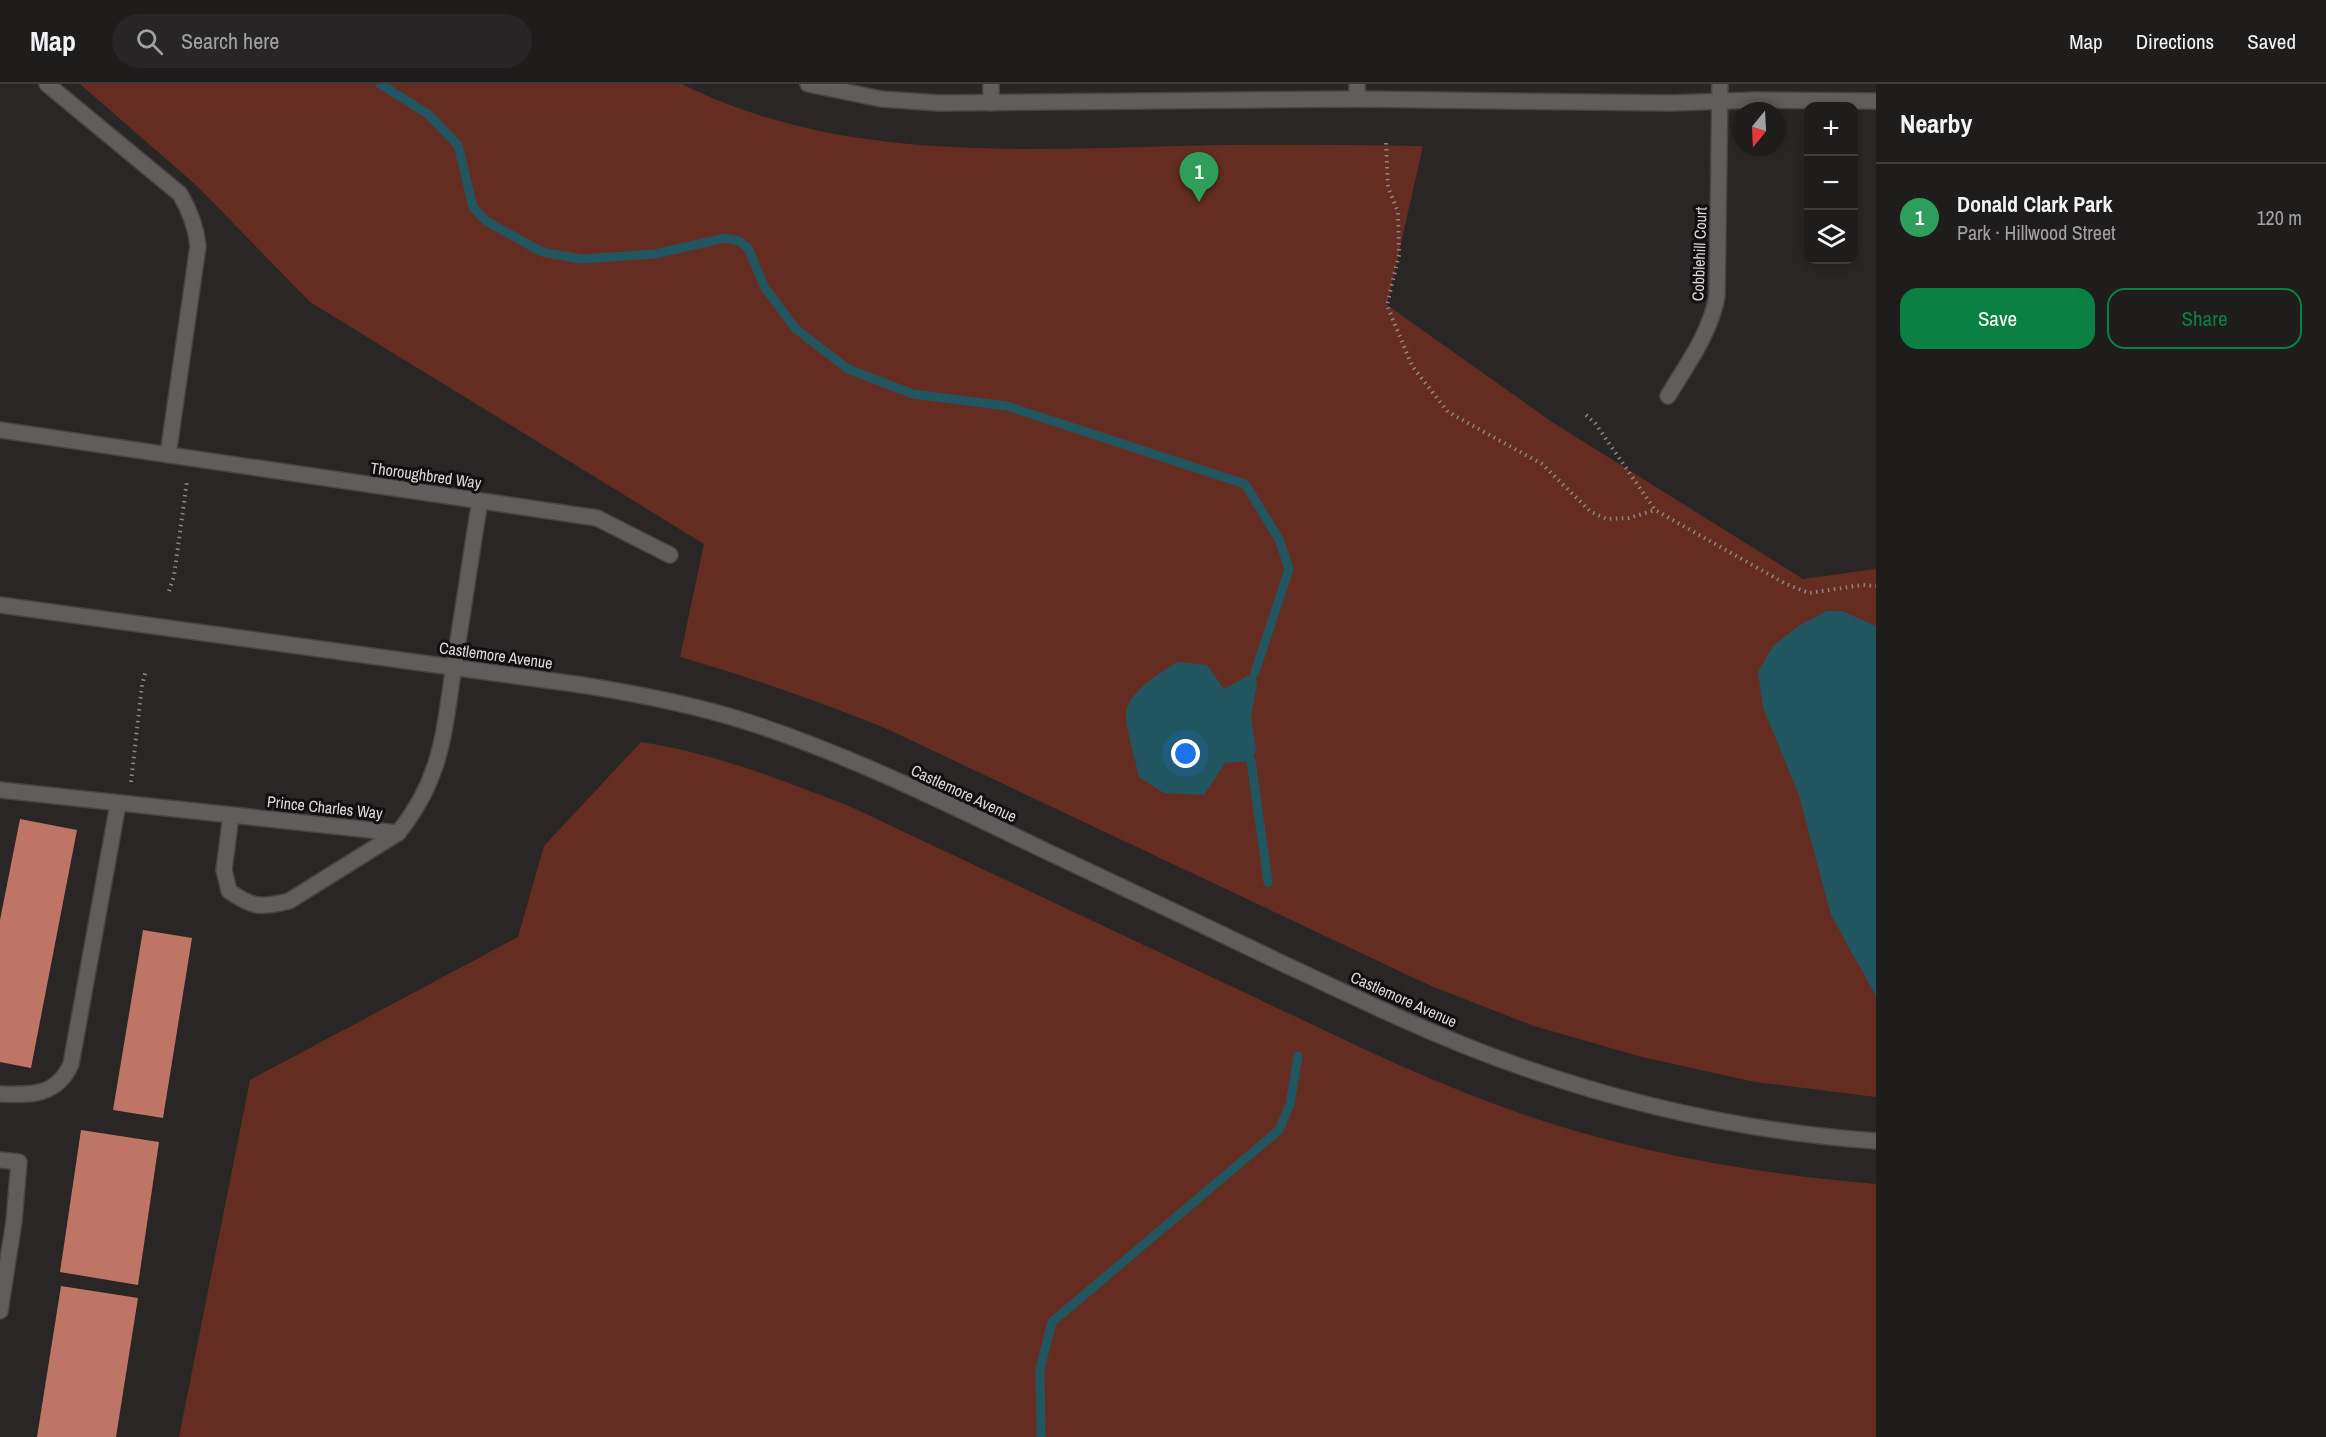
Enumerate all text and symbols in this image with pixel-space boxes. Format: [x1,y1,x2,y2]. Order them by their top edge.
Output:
search box [112,14,532,68]
text: Map [30,22,76,60]
icon: search [133,25,166,58]
text: Search here [181,26,279,56]
text: Map [2069,27,2103,56]
text: Directions [2136,27,2214,56]
text: Saved [2247,27,2296,56]
north arrow [1732,102,1786,156]
map controls [1804,102,1858,264]
button: + [1804,102,1858,156]
text: Nearby [1900,106,1972,141]
pin: 1 [1180,152,1218,202]
button: − [1804,156,1858,210]
text: Donald Clark Park [1957,189,2112,219]
text: 1 [1915,204,1924,231]
text: 120 m [2256,204,2302,231]
street label: Cobblehill Court [1686,206,1712,301]
button: layers [1804,210,1858,264]
text: Park · Hillwood Street [1957,219,2116,246]
button: Save [1900,288,2095,349]
button: Share [2107,288,2302,349]
street label: Thoroughbred Way [369,456,483,494]
street label: Castlemore Avenue [438,636,554,674]
your location [1171,739,1200,768]
street label: Castlemore Avenue [908,759,1020,827]
street label: Prince Charles Way [266,790,384,824]
street label: Castlemore Avenue [1347,966,1461,1032]

